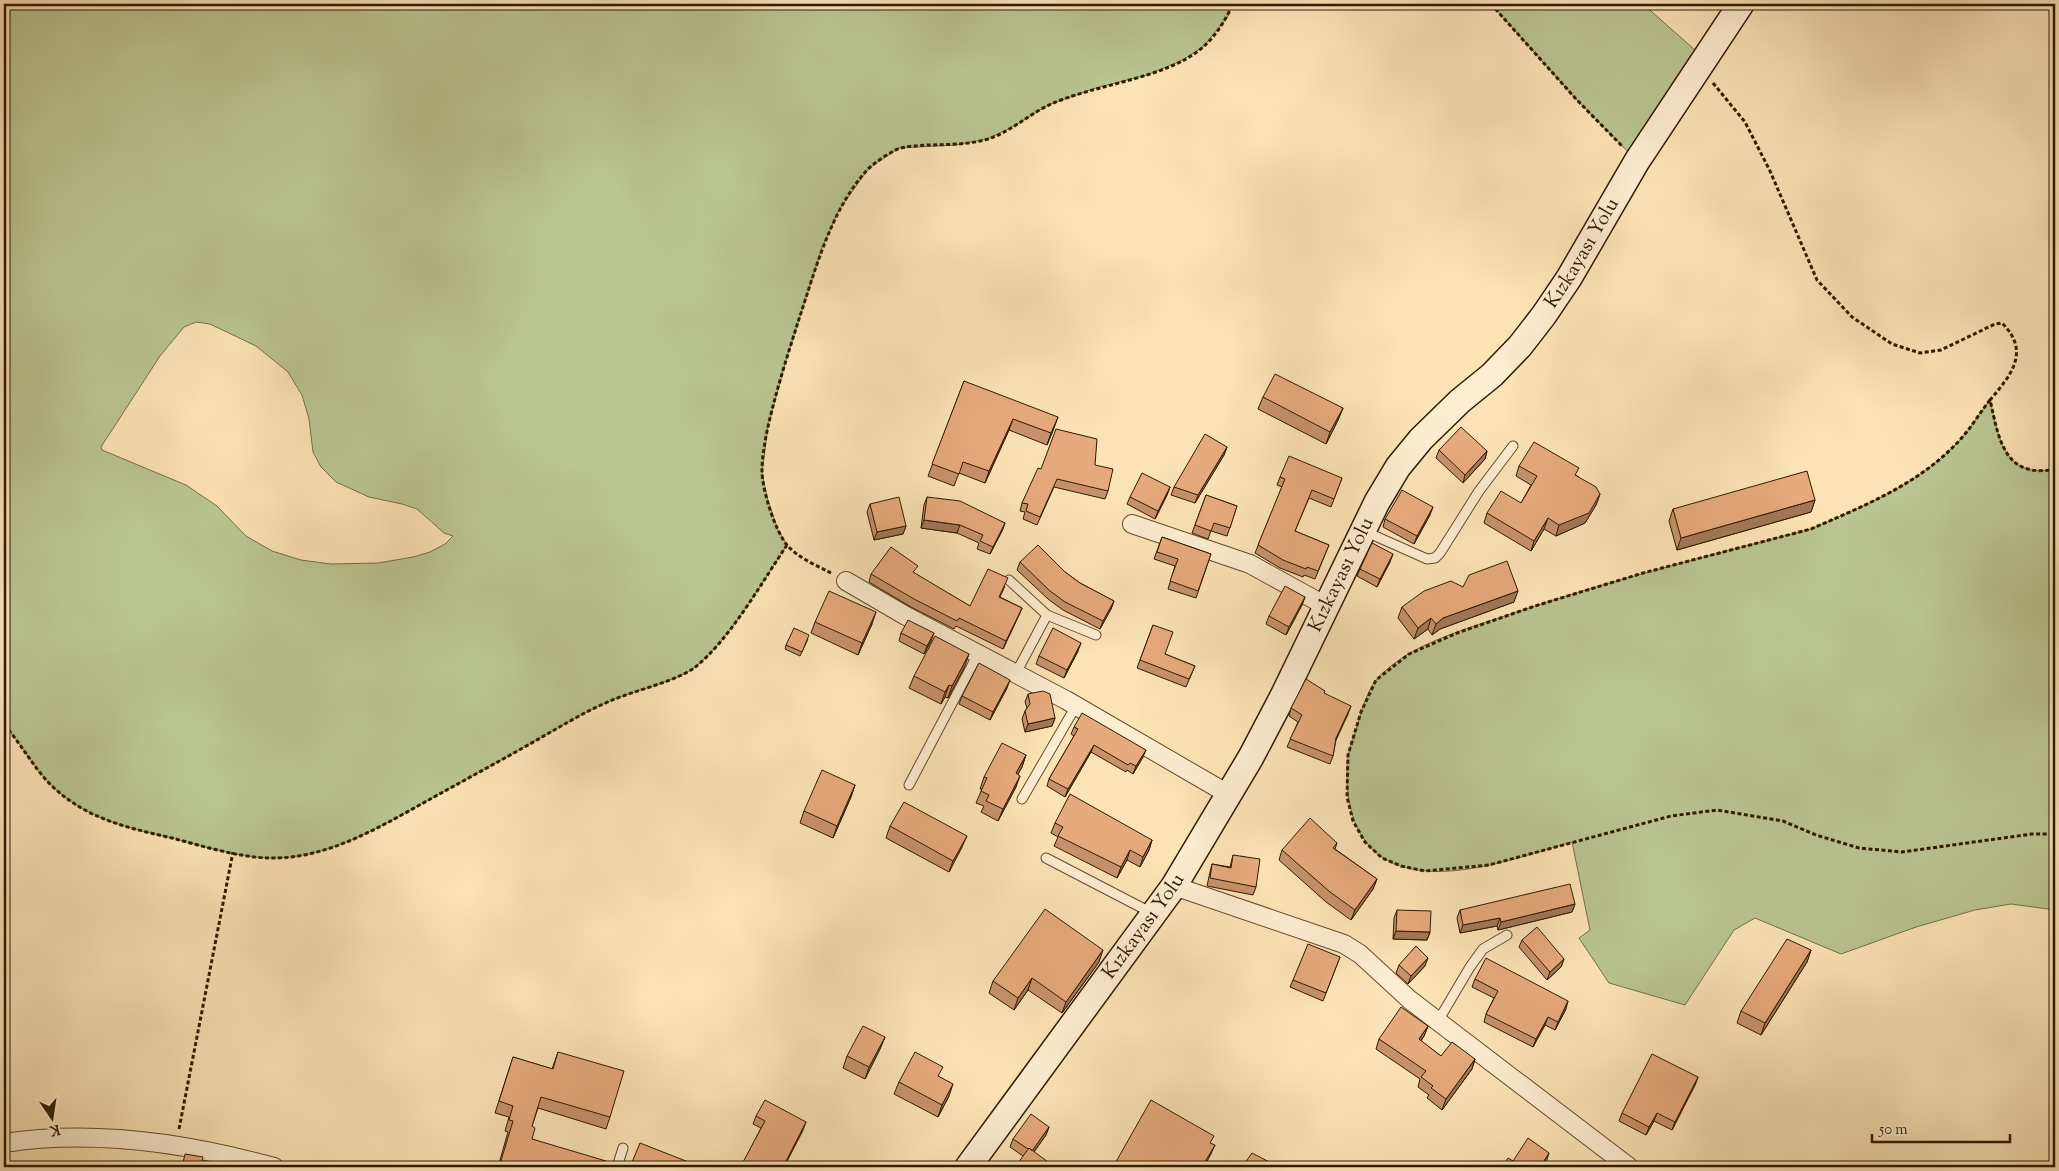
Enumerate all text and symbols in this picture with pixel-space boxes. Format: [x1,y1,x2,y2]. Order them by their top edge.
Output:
street label: Kızkayası Yolu [1538,192,1627,315]
street label: Kızkayası Yolu [1301,512,1382,637]
street label: Kızkayası Yolu [1096,868,1193,986]
north arrow [28,1094,78,1144]
scale bar [1872,1111,2009,1143]
text: K [46,1118,62,1140]
text: 50 m [1878,1120,1908,1141]

